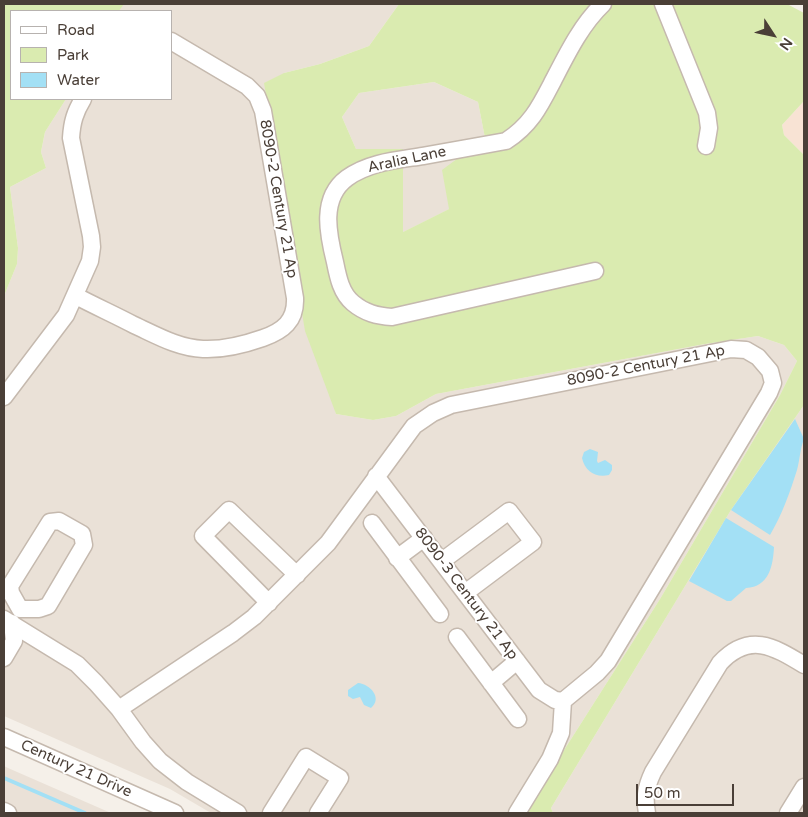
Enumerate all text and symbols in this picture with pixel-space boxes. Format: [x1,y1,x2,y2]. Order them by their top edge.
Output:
legend [10,10,172,100]
north arrow [748,10,798,60]
text: Road [57,21,95,39]
text: N [776,34,796,53]
text: Park [57,46,89,64]
text: Water [57,71,100,89]
street label: 8090-2 Century 21 Ap [255,118,301,280]
street label: Aralia Lane [366,143,448,177]
street label: 8090-2 Century 21 Ap [565,342,727,390]
street label: 8090-3 Century 21 Ap [410,524,522,664]
street label: Century 21 Drive [18,736,134,802]
scale bar [638,774,736,806]
text: 50 m [644,784,681,802]

